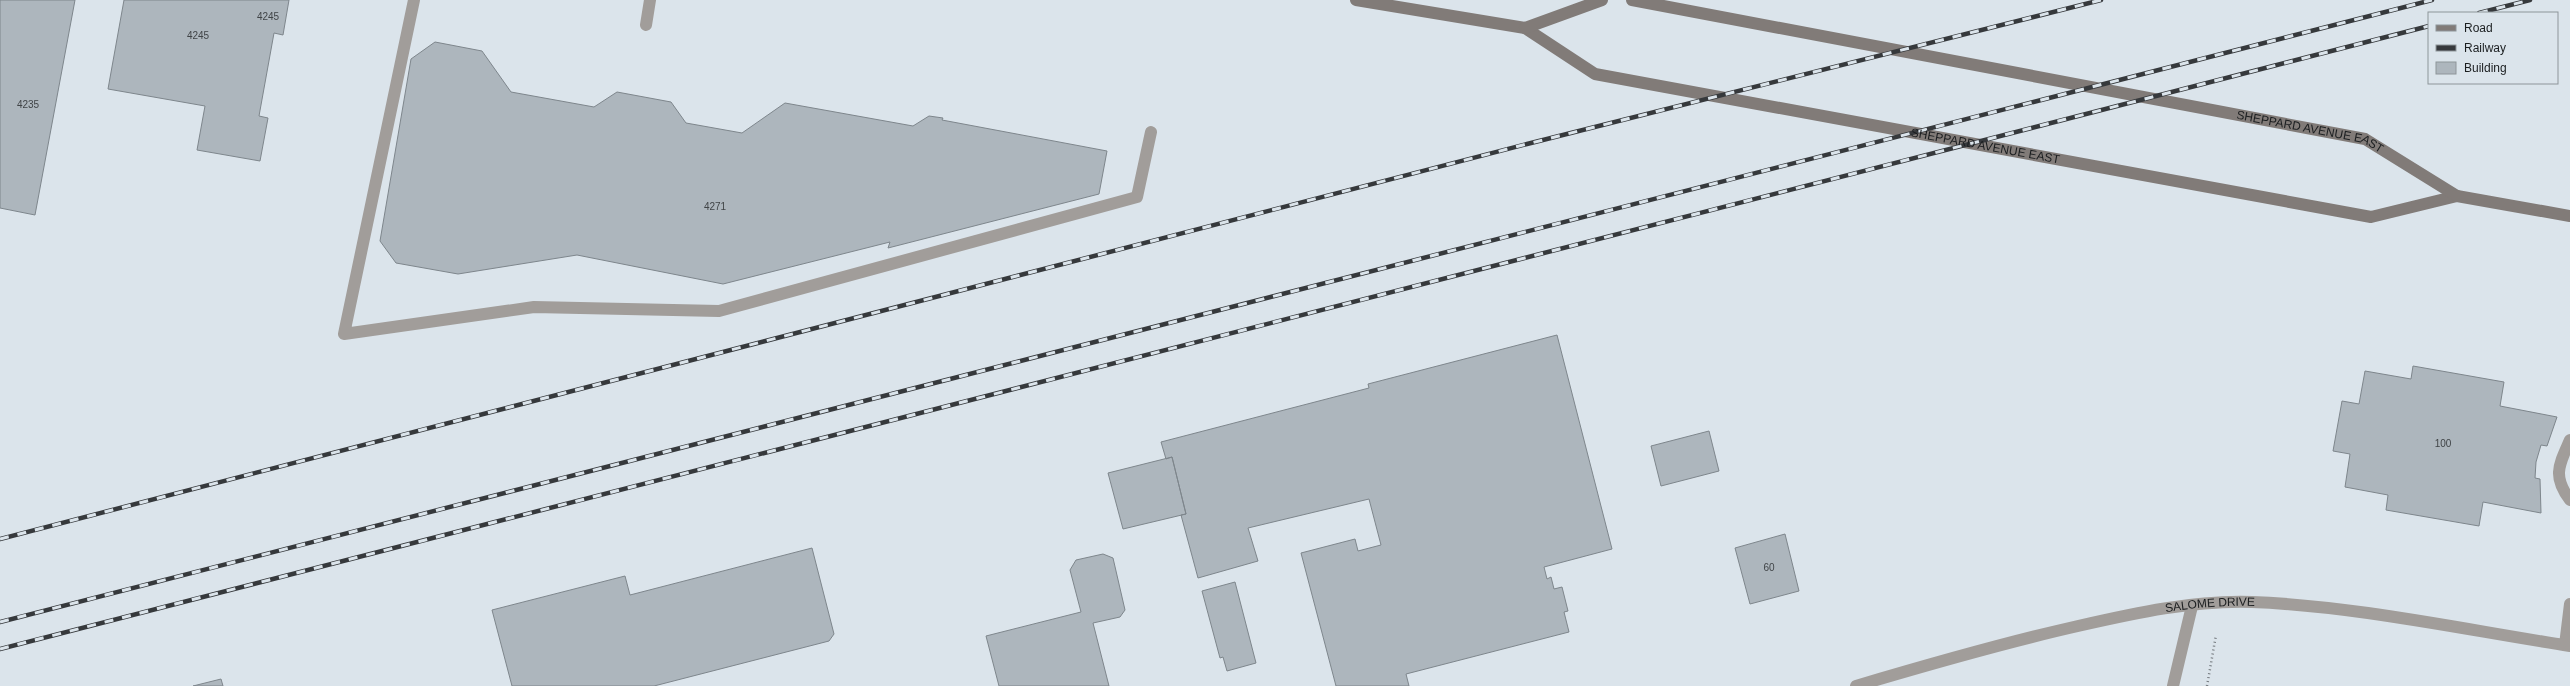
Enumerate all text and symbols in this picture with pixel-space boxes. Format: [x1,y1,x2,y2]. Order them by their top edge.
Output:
house number: 4245 [257,11,280,22]
legend [2428,12,2558,84]
text: Road [2464,21,2493,35]
house number: 4245 [187,30,210,41]
text: Railway [2464,41,2506,55]
text: Building [2464,61,2507,75]
house number: 4235 [17,99,40,110]
street label: SHEPPARD AVENUE EAST [2235,108,2387,156]
street label: SHEPPARD AVENUE EAST [1910,125,2062,167]
house number: 4271 [704,201,727,212]
house number: 100 [2435,438,2452,449]
house number: 60 [1763,562,1775,573]
street label: SALOME DRIVE [2164,595,2255,615]

